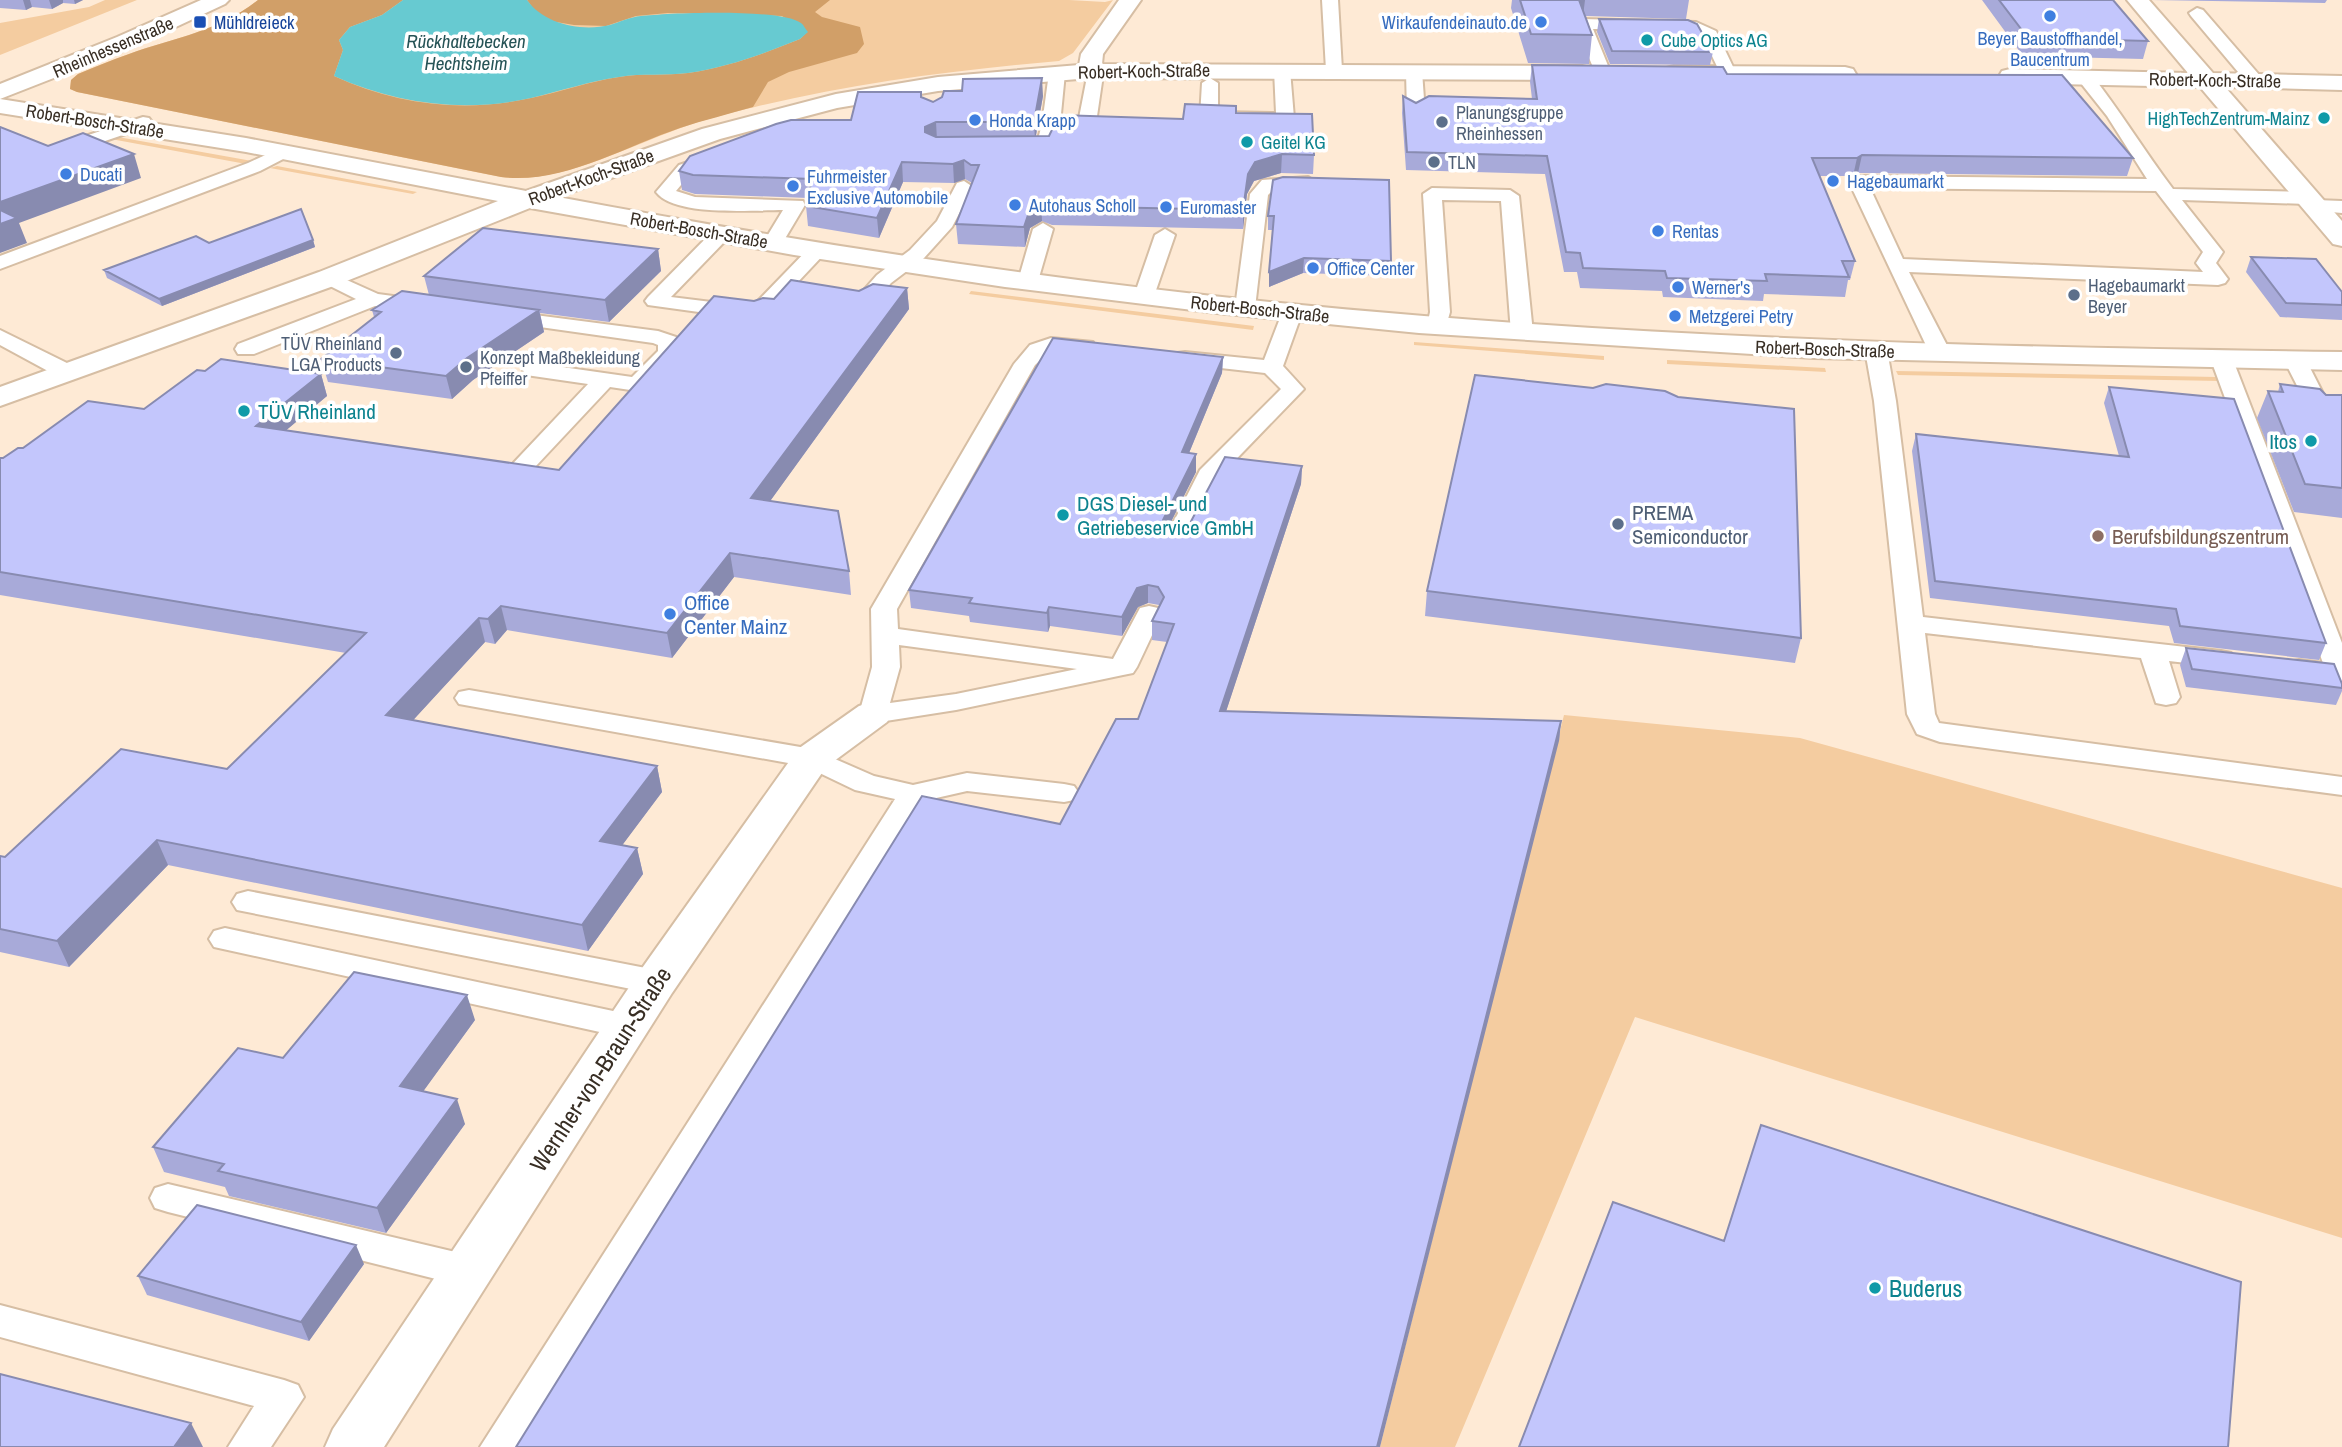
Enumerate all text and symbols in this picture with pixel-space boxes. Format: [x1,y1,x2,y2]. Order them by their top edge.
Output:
marker: Beyer Baustoffhandel, Baucentrum [2042,8,2058,24]
street label: Rheinhessenstraße [49,10,177,84]
place label: Mühldreieck [214,10,295,35]
place label: Wirkaufendeinauto.de [1382,10,1527,35]
marker: Mühldreieck [192,14,208,30]
marker: Wirkaufendeinauto.de [1533,14,1549,30]
place label: Beyer Baustoffhandel, Baucentrum [1978,26,2123,72]
water label: Rückhaltebecken Hechtsheim [406,28,526,76]
place label: Cube Optics AG [1661,28,1768,53]
marker: Cube Optics AG [1639,32,1655,48]
street label: Robert-Koch-Straße [1078,57,1210,85]
street label: Robert-Koch-Straße [2149,66,2281,94]
street label: Robert-Bosch-Straße [24,98,166,144]
place label: Planungsgruppe Rheinhessen [1456,100,1564,146]
place label: HighTechZentrum-Mainz [2148,106,2310,131]
place label: Honda Krapp [989,108,1076,133]
marker: HighTechZentrum-Mainz [2316,110,2332,126]
marker: Honda Krapp [967,112,983,128]
marker: Planungsgruppe Rheinhessen [1434,114,1450,130]
place label: Geitel KG [1261,130,1326,155]
marker: Geitel KG [1239,134,1255,150]
street label: Robert-Koch-Straße [525,143,657,211]
place label: TLN [1448,150,1476,175]
marker: TLN [1426,154,1442,170]
place label: Ducati [80,162,123,187]
place label: Fuhrmeister Exclusive Automobile [807,164,948,210]
marker: Ducati [58,166,74,182]
place label: Hagebaumarkt [1847,169,1944,194]
marker: Hagebaumarkt [1825,173,1841,189]
marker: Fuhrmeister Exclusive Automobile [785,178,801,194]
place label: Autohaus Scholl [1028,193,1136,218]
place label: Euromaster [1180,195,1256,220]
marker: Autohaus Scholl [1007,197,1023,213]
marker: Euromaster [1158,199,1174,215]
street label: Robert-Bosch-Straße [628,206,770,254]
place label: Rentas [1672,219,1719,244]
marker: Rentas [1650,223,1666,239]
place label: Office Center [1327,256,1415,281]
marker: Office Center [1305,260,1321,276]
place label: Hagebaumarkt Beyer [2088,273,2185,319]
place label: Werner's [1692,275,1750,300]
marker: Werner's [1670,279,1686,295]
marker: Hagebaumarkt Beyer [2066,287,2082,303]
street label: Robert-Bosch-Straße [1189,289,1331,329]
place label: Metzgerei Petry [1689,304,1794,329]
marker: Metzgerei Petry [1667,308,1683,324]
place label: TÜV Rheinland LGA Products [281,331,382,377]
street label: Robert-Bosch-Straße [1755,334,1895,364]
marker: TÜV Rheinland LGA Products [388,345,404,361]
place label: Konzept Maßbekleidung Pfeiffer [480,345,641,391]
marker: Konzept Maßbekleidung Pfeiffer [458,359,474,375]
place label: TÜV Rheinland [258,397,376,426]
marker: TÜV Rheinland [236,403,252,419]
place label: Itos [2269,427,2297,456]
marker: Itos [2303,433,2319,449]
place label: DGS Diesel- und Getriebeservice GmbH [1077,489,1254,542]
place label: PREMA Semiconductor [1632,498,1748,551]
marker: DGS Diesel- und Getriebeservice GmbH [1055,507,1071,523]
marker: PREMA Semiconductor [1610,516,1626,532]
place label: Berufsbildungszentrum [2112,522,2289,551]
marker: Berufsbildungszentrum [2090,528,2106,544]
place label: Office Center Mainz [684,588,788,641]
marker: Office Center Mainz [662,606,678,622]
street label: Wernher-von-Braun-Straße [522,960,678,1178]
place label: Buderus [1889,1272,1962,1304]
marker: Buderus [1867,1280,1883,1296]

